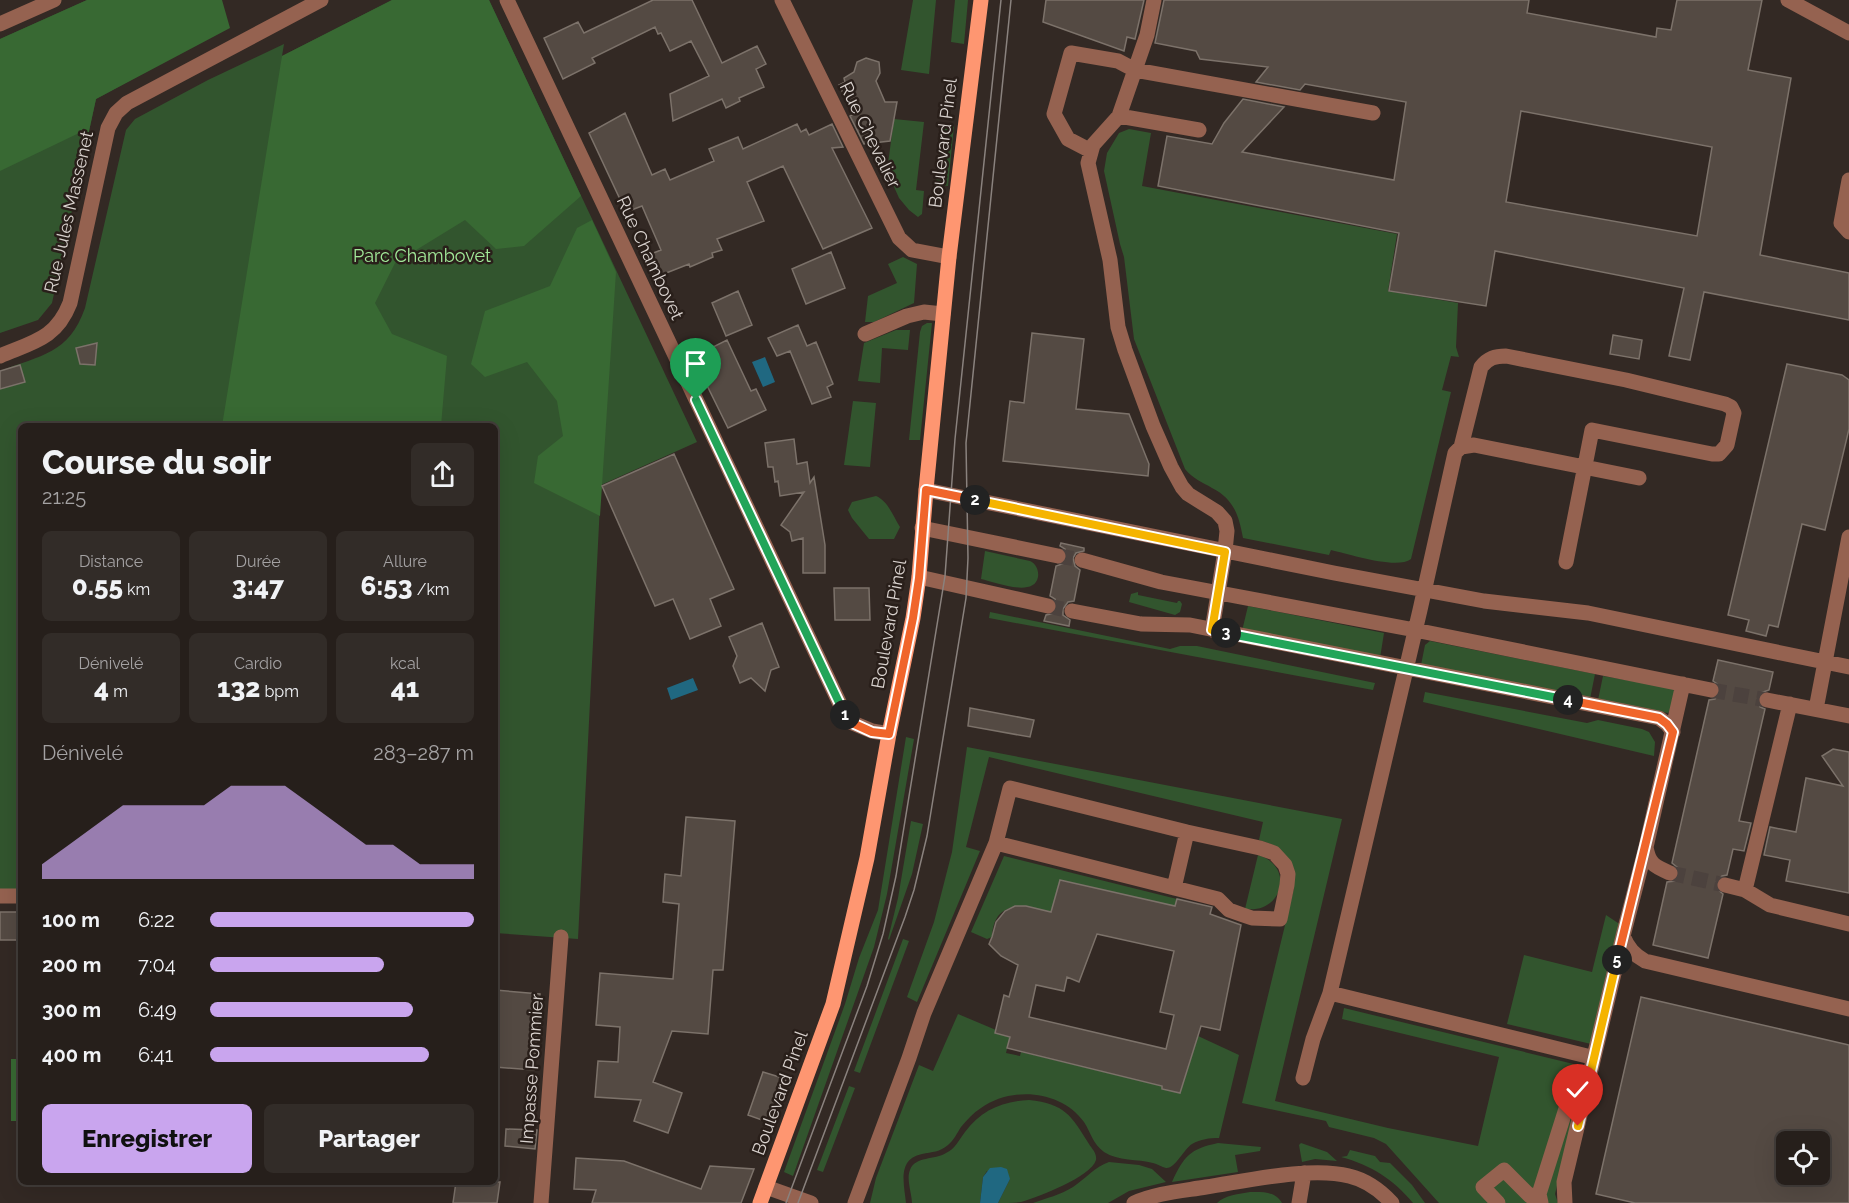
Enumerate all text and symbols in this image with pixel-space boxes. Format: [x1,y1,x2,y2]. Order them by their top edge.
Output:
street label: Boulevard Pinel [924,77,961,209]
street label: Rue Chevalier [836,78,905,192]
street label: Rue Jules Massenet [40,129,97,295]
street label: Rue Chambovet [613,193,688,323]
park label: Parc Chambovet [353,245,491,266]
pin [670,338,721,400]
icon: arrive [679,347,712,380]
text: Course du soir [42,443,271,482]
button: share [411,443,474,506]
text: 21:25 [42,485,86,509]
pin: 2 [960,485,990,515]
text: 2 [970,490,980,509]
text: Distance [79,552,143,571]
text: Durée [235,552,281,571]
text: Allure [383,552,427,571]
street label: Boulevard Pinel [867,558,910,690]
text: 0.55 [72,571,123,601]
text: 3:47 [232,571,284,601]
text: 6:53 [360,571,413,601]
text: km [123,580,150,599]
text: /km [413,580,450,599]
pin: 3 [1211,618,1241,648]
text: 3 [1222,623,1230,642]
text: Dénivelé [78,654,144,673]
text: Cardio [234,654,282,673]
text: kcal [390,654,420,673]
text: 4 [94,673,109,703]
text: 132 [217,673,260,703]
text: 41 [391,673,419,703]
text: m [109,682,128,701]
text: bpm [260,682,299,701]
pin: 4 [1553,685,1583,715]
text: 4 [1563,690,1573,709]
pin: 1 [830,700,860,730]
text: 1 [841,705,849,724]
text: Dénivelé [42,741,123,765]
text: 283–287 m [373,741,474,765]
text: 100 m [42,908,100,932]
text: 6:22 [138,908,175,932]
pin: 5 [1602,945,1632,975]
text: 5 [1613,950,1621,969]
text: 200 m [42,953,101,977]
text: 7:04 [138,953,176,977]
street label: Impasse Pommier [516,993,547,1145]
text: 300 m [42,998,101,1022]
text: 6:49 [138,998,176,1022]
street label: Boulevard Pinel [747,1028,812,1158]
text: 400 m [42,1043,101,1067]
text: 6:41 [138,1043,173,1067]
pin [1552,1064,1603,1126]
icon: check [1561,1073,1594,1106]
button: Enregistrer [42,1104,252,1173]
button: Partager [264,1104,474,1173]
map controls [1776,1131,1830,1185]
button: locate [1776,1131,1830,1185]

